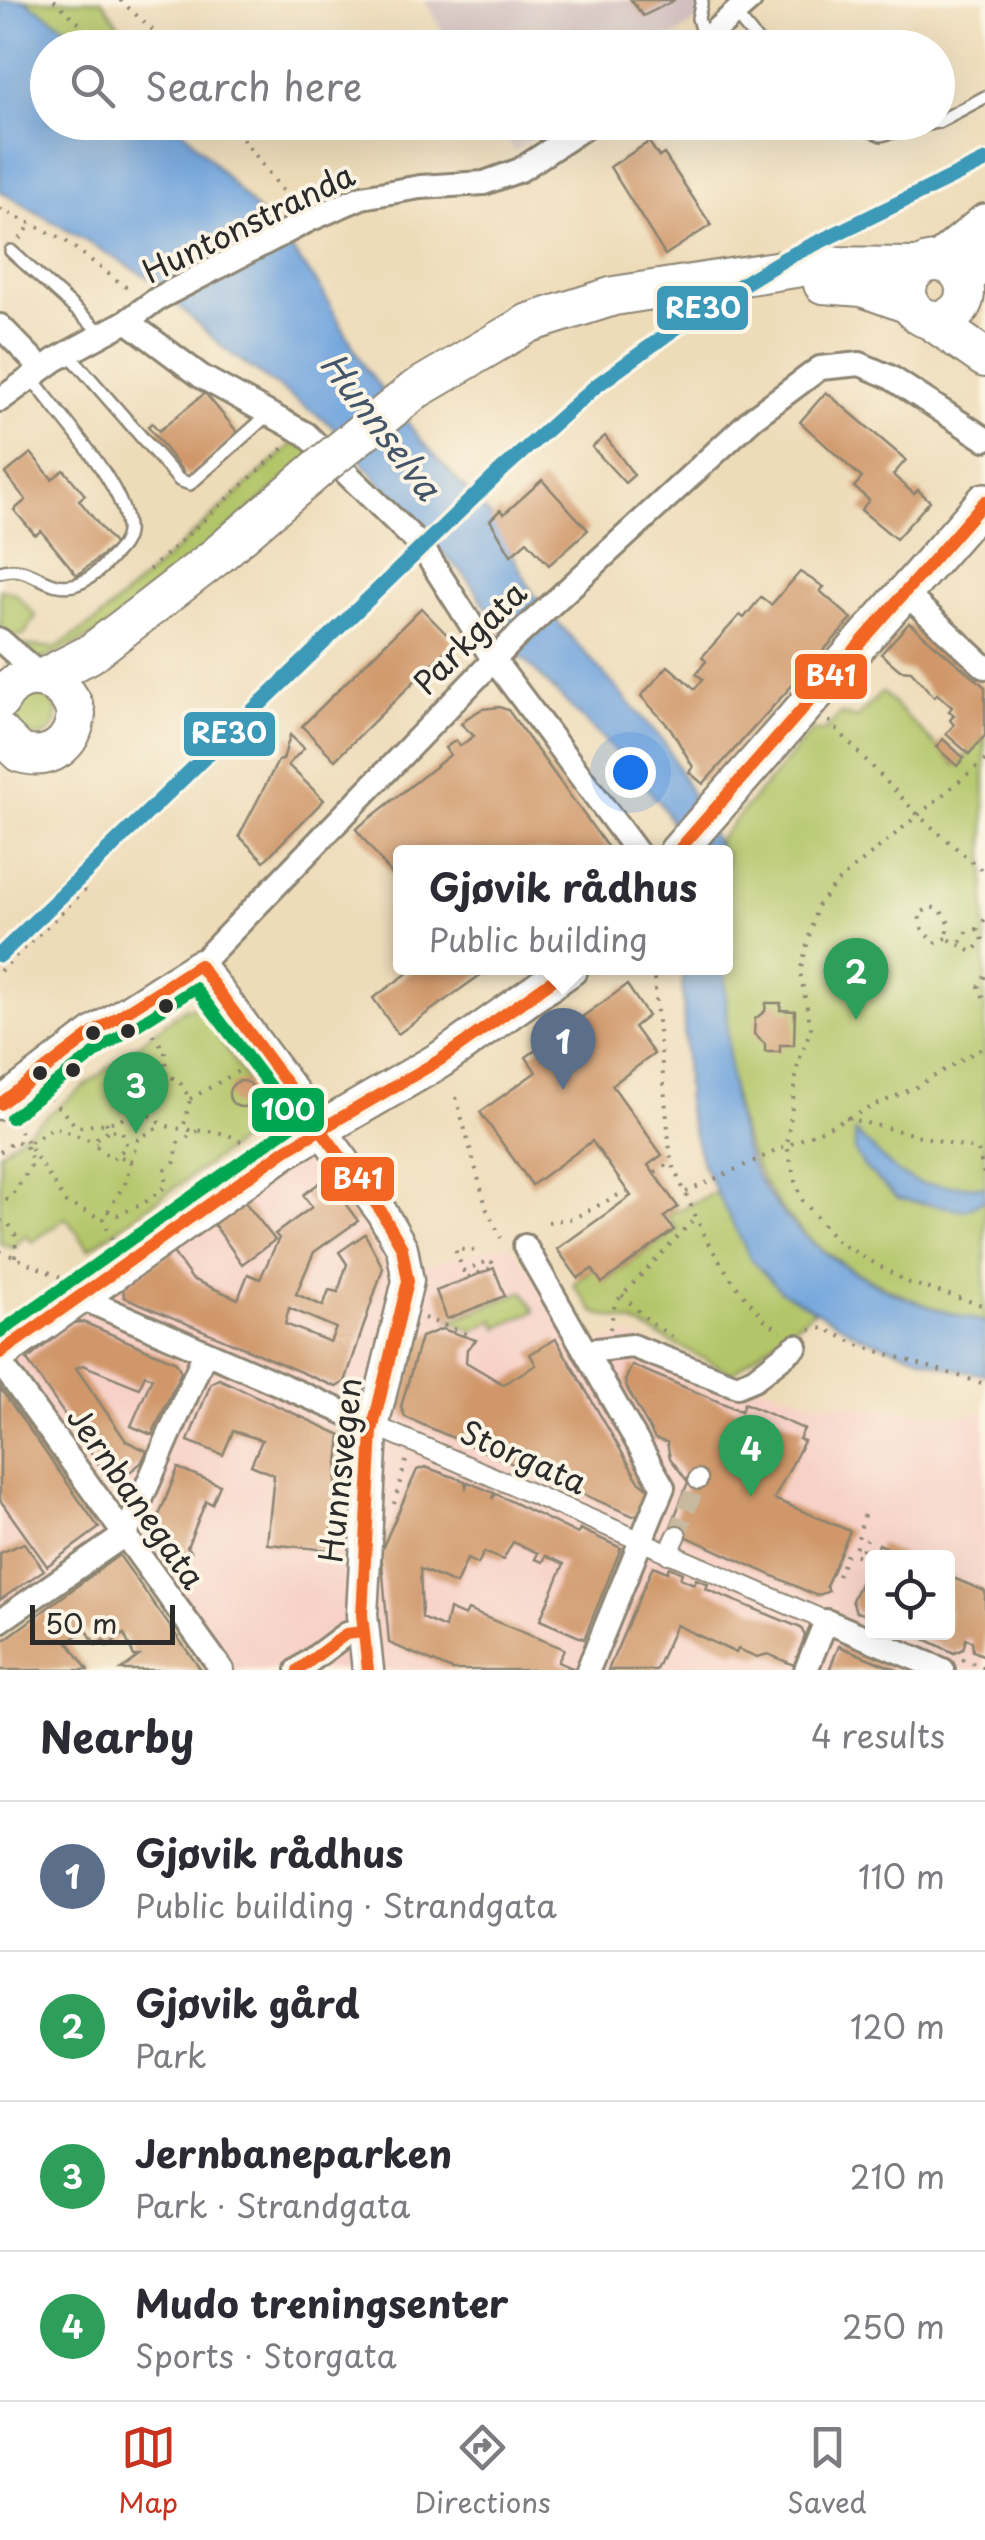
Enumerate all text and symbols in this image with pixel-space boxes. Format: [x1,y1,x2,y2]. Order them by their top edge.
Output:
search box [30,30,955,140]
text: Search here [145,57,362,114]
icon: search [65,58,120,113]
street label: Huntonstranda [134,150,363,294]
line badge: RE30 [655,284,750,332]
text: RE30 [665,285,741,328]
water label: Hunnselva [309,340,456,511]
street label: Parkgata [401,569,537,705]
line badge: B41 [793,652,869,701]
text: B41 [806,653,856,696]
line badge: RE30 [182,710,277,758]
text: RE30 [191,710,267,753]
your location [605,747,656,798]
popup [393,845,733,975]
text: Gjøvik rådhus [429,858,697,915]
text: Public building [429,915,648,963]
pin: 2 [824,938,888,1020]
unlabelled marker [156,996,176,1016]
pin: 1 [530,1008,596,1090]
unlabelled marker [118,1021,138,1041]
unlabelled marker [83,1023,103,1043]
pin: 3 [104,1052,168,1134]
unlabelled marker [63,1060,83,1080]
unlabelled marker [30,1063,50,1083]
line badge: 100 [250,1086,326,1134]
text: 100 [261,1087,315,1130]
line badge: B41 [319,1155,396,1203]
text: B41 [333,1156,383,1199]
street label: Hunnsvegen [305,1375,373,1565]
street label: Jernbanegata [56,1396,218,1598]
street label: Storgata [453,1407,595,1505]
pin: 4 [718,1414,784,1497]
map controls [865,1550,955,1640]
button: locate [865,1550,955,1640]
scale bar [30,1600,175,1644]
text: 50 m [45,1601,118,1644]
text: Nearby [40,1704,194,1767]
text: 4 results [811,1711,945,1759]
text: Gjøvik rådhus [135,1824,404,1881]
text: 1 [65,1852,80,1900]
text: 110 m [858,1852,945,1900]
text: Public building · Strandgata [135,1881,557,1929]
text: Gjøvik gård [135,1974,360,2031]
text: 2 [61,2002,84,2050]
text: 120 m [850,2002,945,2050]
text: Park [135,2031,207,2079]
text: Jernbaneparken [135,2124,452,2181]
text: 3 [62,2152,83,2200]
text: 210 m [850,2152,945,2200]
text: Park · Strandgata [135,2181,410,2229]
text: Mudo treningsenter [135,2274,508,2331]
text: 4 [62,2302,83,2350]
text: 250 m [842,2302,945,2350]
text: Sports · Storgata [135,2331,397,2379]
tab: Map [118,2420,178,2523]
tab: Directions [415,2420,551,2523]
tab: Saved [787,2420,867,2523]

